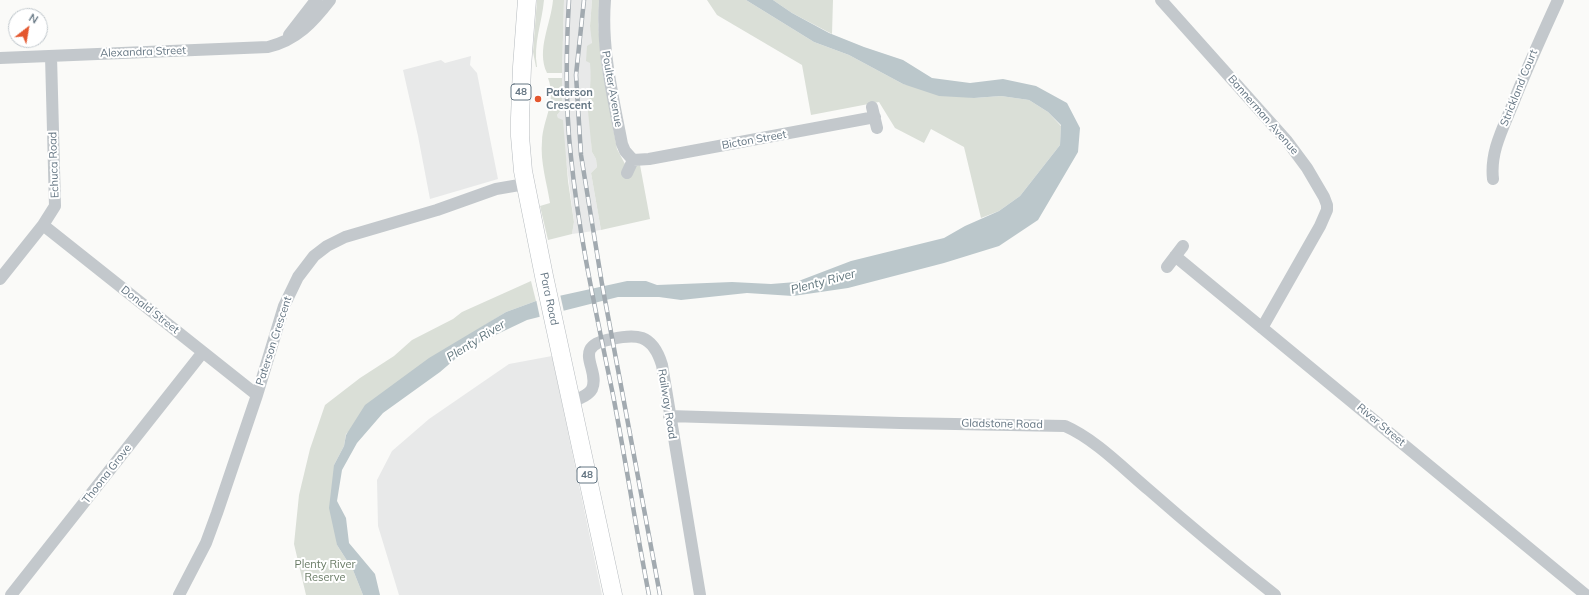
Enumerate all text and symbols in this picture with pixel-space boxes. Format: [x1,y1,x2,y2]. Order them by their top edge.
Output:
north arrow [8,8,48,48]
text: N [26,10,41,27]
street label: Alexandra Street [100,44,186,60]
street label: Strickland Court [1498,48,1540,128]
street label: Poulter Avenue [599,50,625,128]
street label: Bannerman Avenue [1225,73,1301,157]
road number: 48 [511,84,531,100]
place label: Paterson Crescent [546,86,593,112]
marker: Paterson Crescent [533,94,543,104]
street label: Bicton Street [721,128,787,152]
street label: Echuca Road [46,132,62,198]
water label: Plenty River [789,266,857,298]
street label: Para Road [537,271,561,327]
street label: Donald Street [118,283,182,337]
street label: Paterson Crescent [253,295,295,387]
water label: Plenty River [444,317,508,365]
street label: Railway Road [655,368,679,440]
street label: River Street [1354,401,1408,449]
street label: Gladstone Road [961,417,1043,431]
street label: Thoona Grove [80,442,134,506]
road number: 48 [577,467,597,483]
park label: Plenty River Reserve [295,558,355,584]

